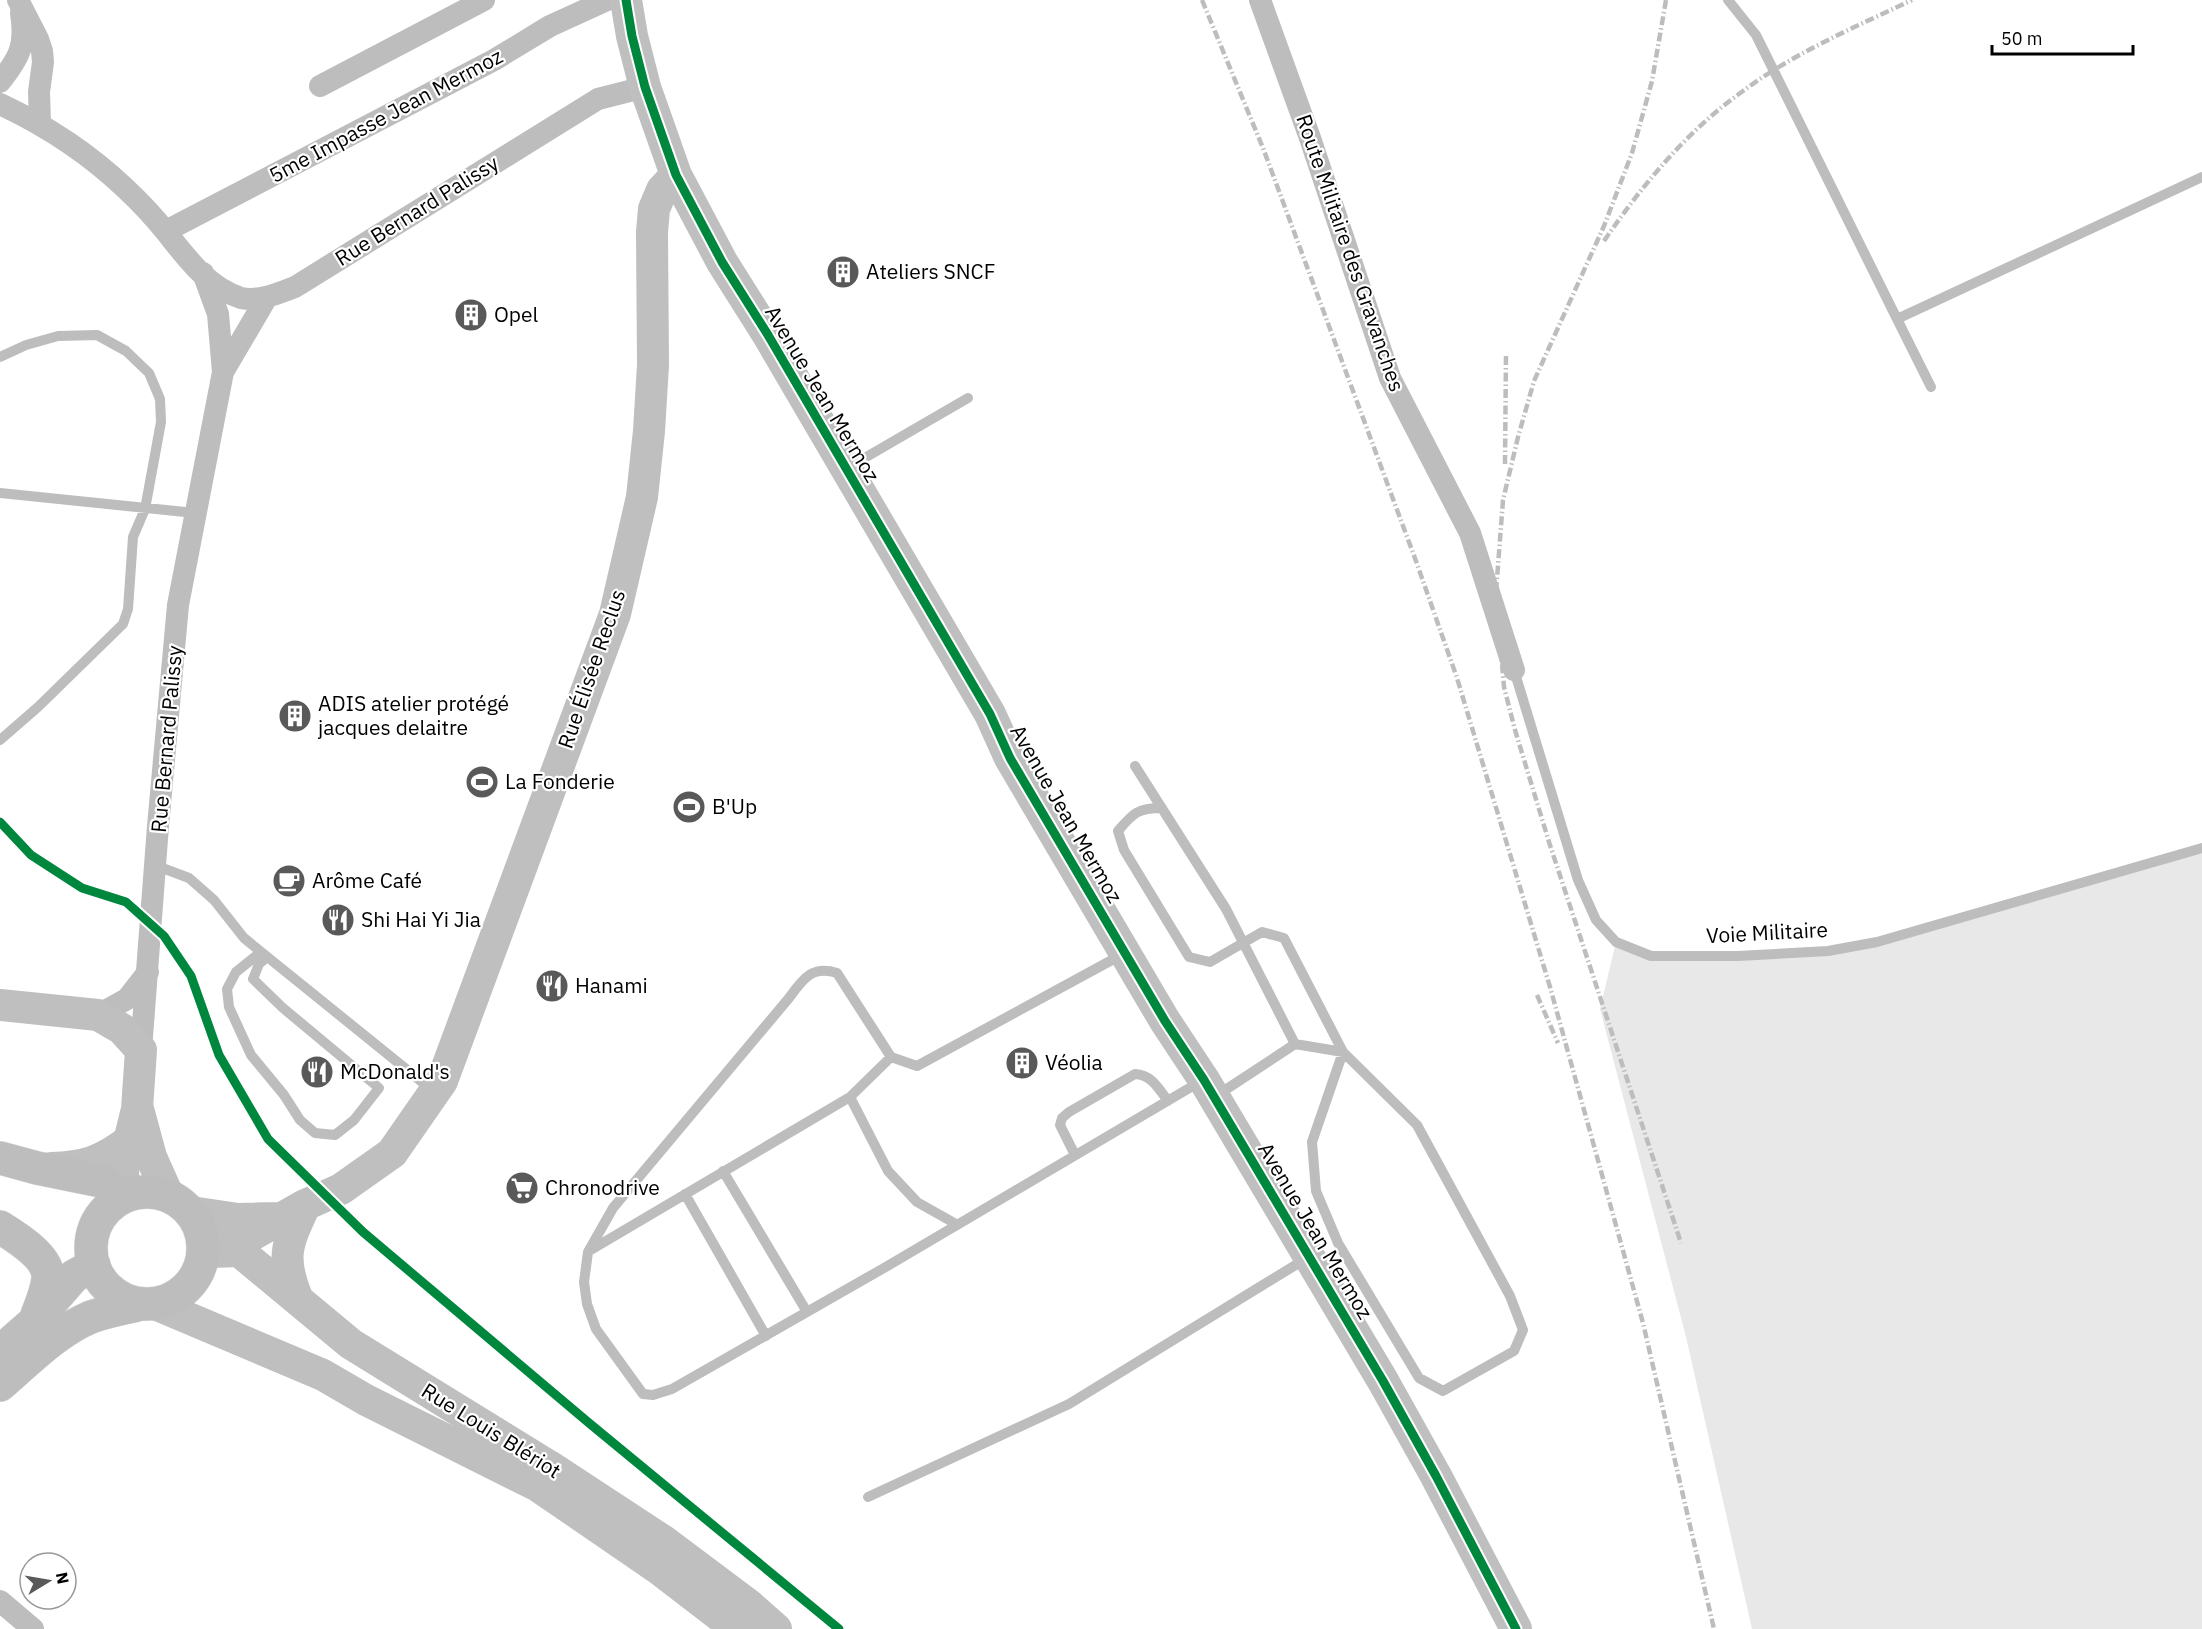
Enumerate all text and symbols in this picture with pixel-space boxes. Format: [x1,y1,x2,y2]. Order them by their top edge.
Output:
scale bar [1992,18,2133,56]
text: 50 m [2001,27,2043,50]
street label: 5me Impasse Jean Mermoz [264,41,507,189]
street label: Route Militaire des Gravanches [1290,110,1412,395]
street label: Rue Bernard Palissy [329,148,504,272]
building icon: Ateliers SNCF [825,254,861,290]
place label: Ateliers SNCF [866,257,995,285]
building icon: Opel [453,297,489,333]
place label: Opel [494,300,539,328]
street label: Avenue Jean Mermoz [759,300,887,487]
street label: Rue Élisée Reclus [551,585,631,752]
street label: Rue Bernard Palissy [144,644,188,834]
place label: ADIS atelier protégé jacques delaitre [318,689,509,741]
building icon: ADIS atelier protégé jacques delaitre [277,698,313,734]
street label: Avenue Jean Mermoz [1004,719,1129,908]
sports icon: La Fonderie [464,764,500,800]
place label: La Fonderie [505,767,615,795]
sports icon: B'Up [671,789,707,825]
place label: B'Up [712,792,757,820]
cafe icon: Arôme Café [271,863,307,899]
place label: Arôme Café [312,866,422,894]
restaurant icon: Shi Hai Yi Jia [320,902,356,938]
place label: Shi Hai Yi Jia [361,905,481,933]
street label: Voie Militaire [1705,915,1829,949]
restaurant icon: Hanami [534,968,570,1004]
place label: Hanami [575,971,648,999]
building icon: Véolia [1004,1045,1040,1081]
place label: Véolia [1045,1048,1103,1076]
restaurant icon: McDonald's [299,1054,335,1090]
place label: McDonald's [340,1057,450,1085]
street label: Avenue Jean Mermoz [1252,1137,1380,1324]
supermarket icon: Chronodrive [504,1170,540,1206]
place label: Chronodrive [545,1173,660,1201]
street label: Rue Louis Blériot [417,1376,567,1484]
north arrow [18,1551,78,1611]
text: N [52,1571,74,1586]

